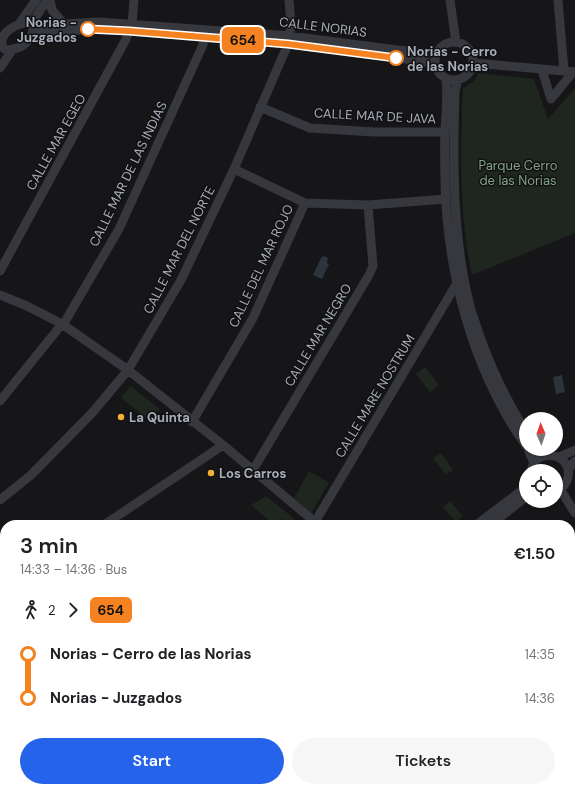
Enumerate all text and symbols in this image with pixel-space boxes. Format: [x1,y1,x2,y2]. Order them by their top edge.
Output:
street label: CALLE NORIAS [278,13,368,41]
place label: Norias - Juzgados [17,14,77,46]
marker: Norias - Juzgados [80,21,96,37]
line badge: 654 [220,27,266,53]
text: 654 [230,31,256,49]
place label: Norias - Cerro de las Norias [407,43,497,75]
marker: Norias - Cerro de las Norias [388,50,404,66]
street label: CALLE MAR EGEO [22,91,90,193]
street label: CALLE MAR DE LAS INDIAS [85,99,171,249]
street label: CALLE MAR DE JAVA [313,104,437,128]
park label: Parque Cerro de las Norias [478,157,558,189]
street label: CALLE MAR DEL NORTE [139,183,219,317]
street label: CALLE DEL MAR ROJO [225,202,297,330]
street label: CALLE MAR NEGRO [281,280,355,390]
street label: CALLE MARE NOSTRUM [331,331,419,461]
place label: La Quinta [129,409,190,426]
marker: La Quinta [116,412,126,422]
north arrow [519,412,563,456]
map controls [519,412,563,508]
button: locate [519,464,563,508]
place label: Los Carros [219,465,287,482]
marker: Los Carros [206,468,216,478]
text: 3 min [20,531,78,560]
text: €1.50 [514,544,555,564]
text: 14:33 – 14:36 · Bus [20,561,127,578]
icon: walk [20,599,42,621]
icon: forward [62,599,84,621]
text: 654 [98,601,124,619]
text: 2 [48,602,56,619]
text: Norias - Cerro de las Norias [50,644,252,664]
text: 14:35 [525,646,555,663]
text: Norias - Juzgados [50,688,182,708]
text: 14:36 [525,690,555,707]
button: Start [20,738,284,784]
button: Tickets [292,738,555,784]

